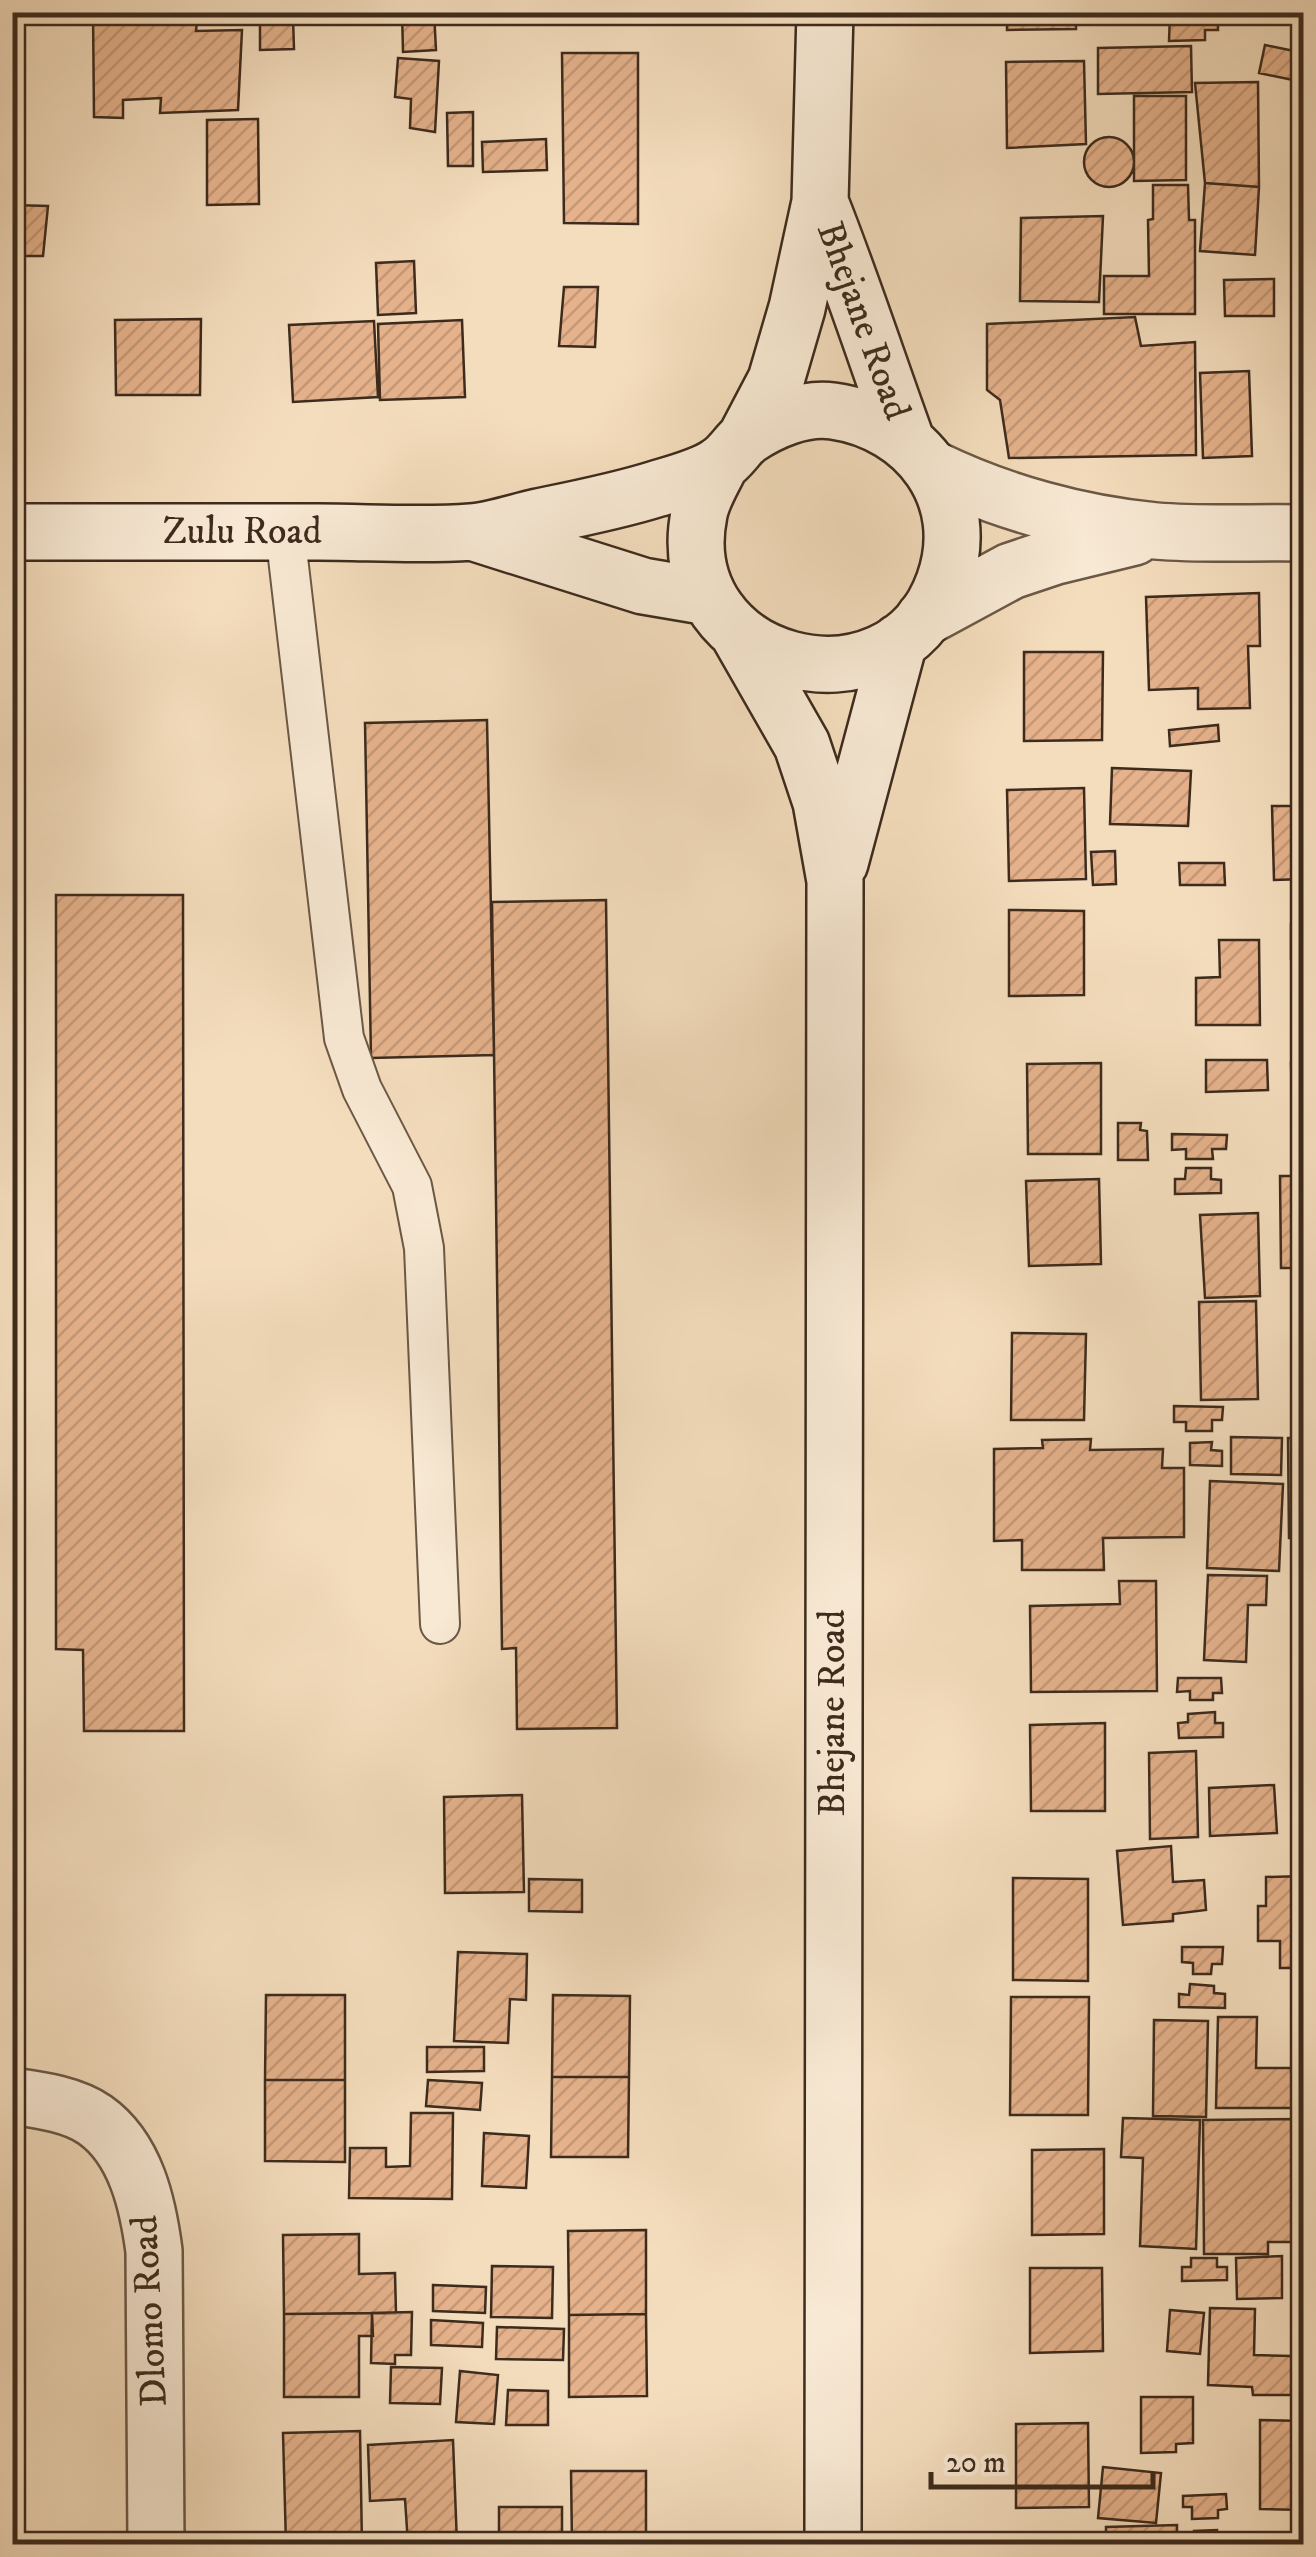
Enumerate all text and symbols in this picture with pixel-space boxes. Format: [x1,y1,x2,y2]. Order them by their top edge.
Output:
street label: Bhejane Road [805,216,921,427]
street label: Zulu Road [162,508,322,556]
street label: Bhejane Road [809,1609,857,1817]
street label: Dlomo Road [121,2214,179,2408]
scale bar [931,2427,1154,2489]
text: 20 m [946,2445,1006,2482]

